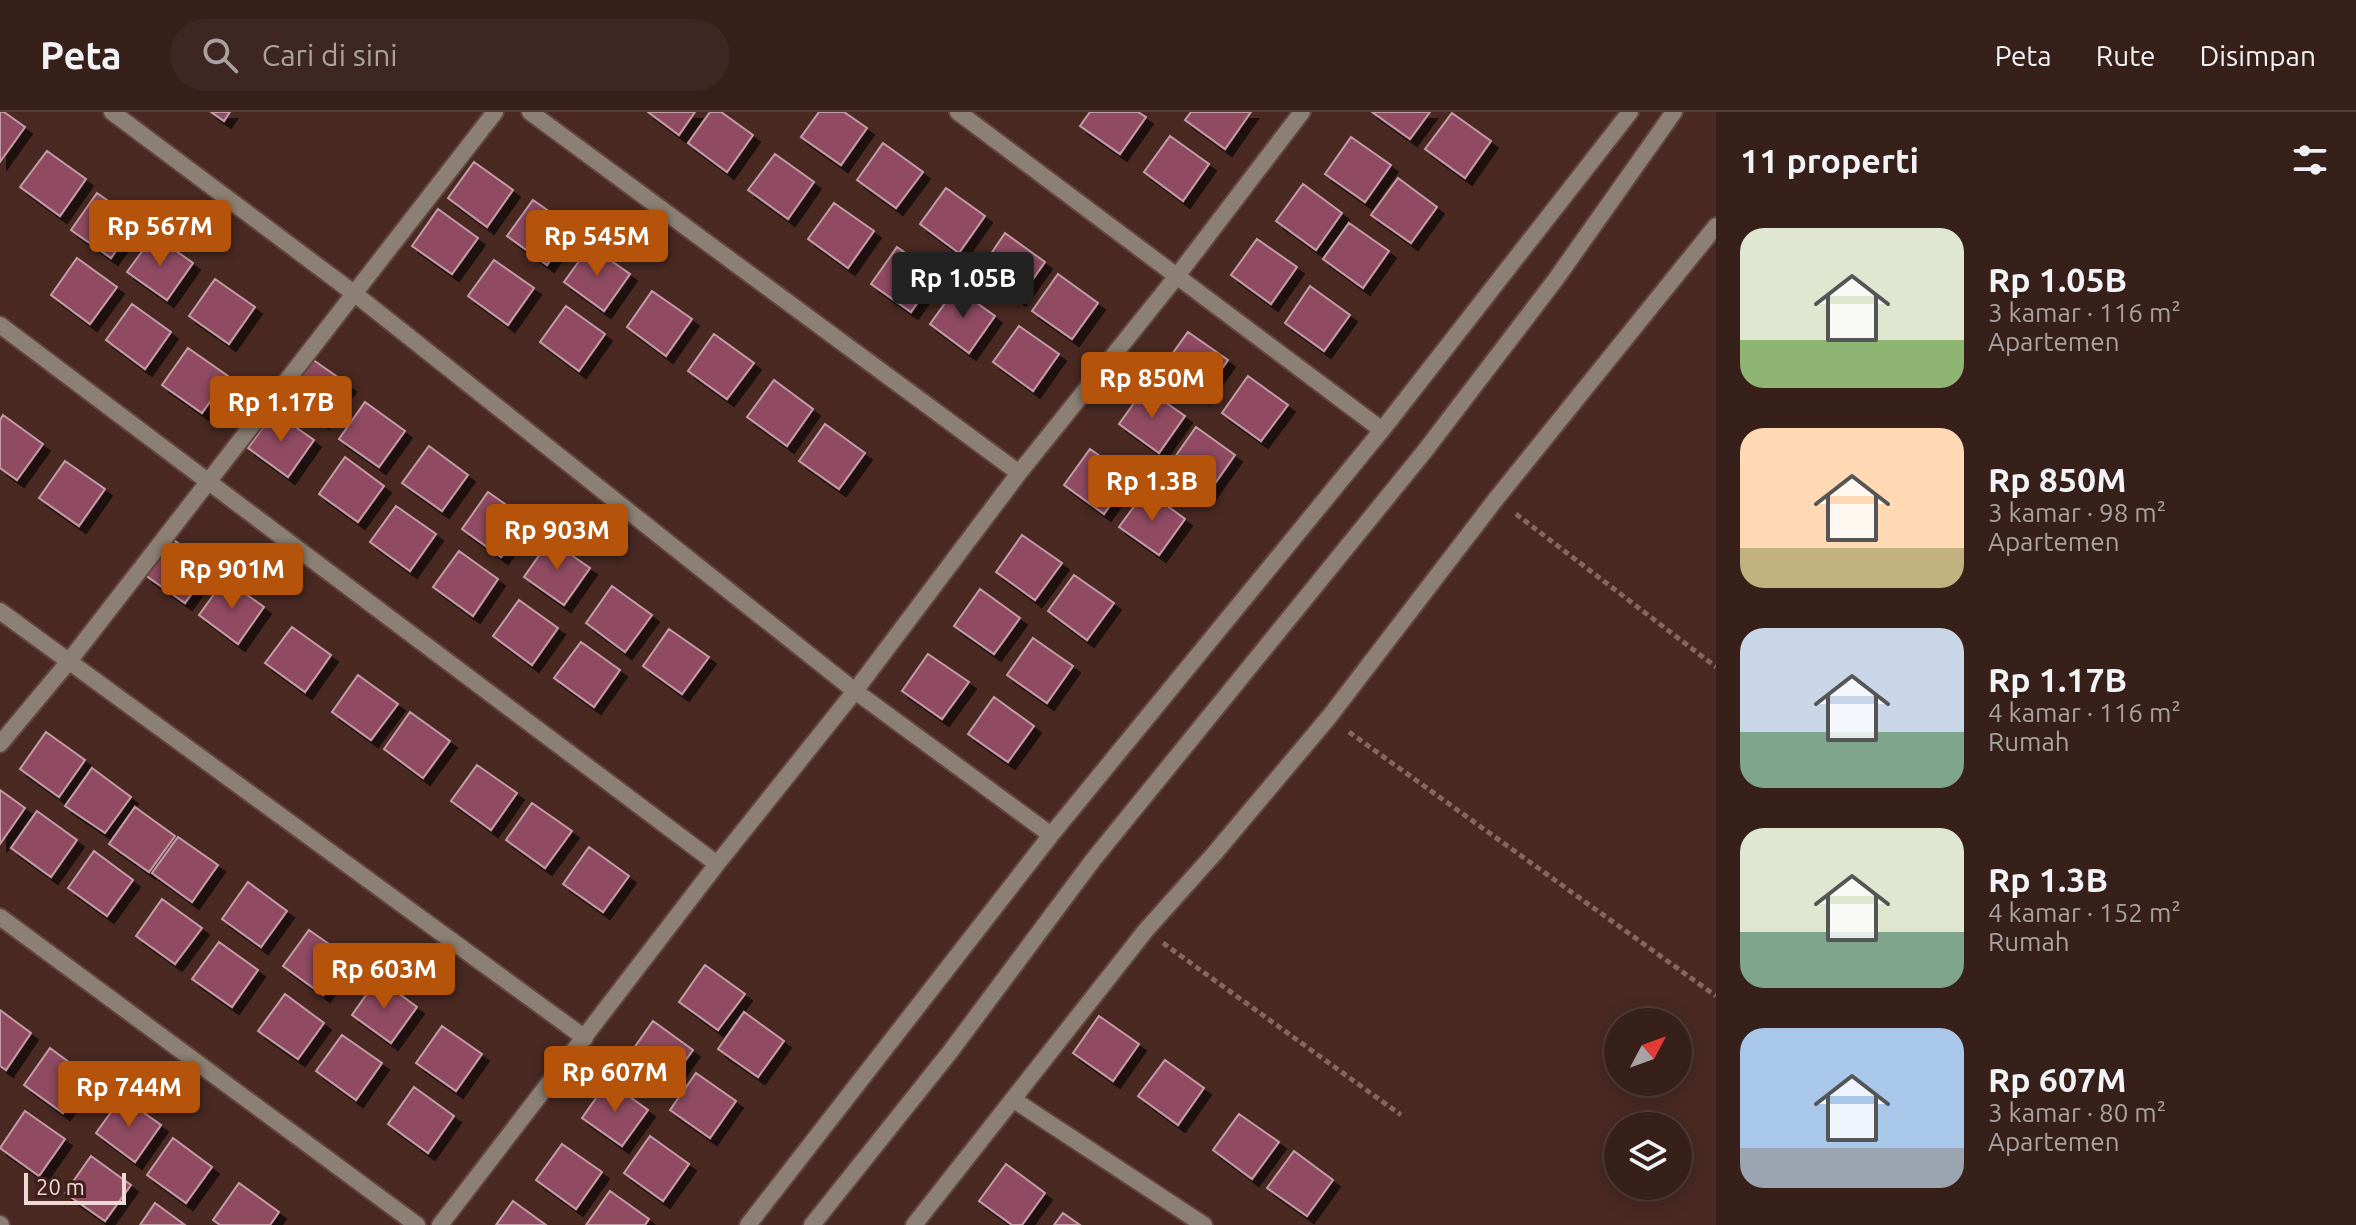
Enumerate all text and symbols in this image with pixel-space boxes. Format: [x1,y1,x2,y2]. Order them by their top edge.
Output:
search box [170,19,730,91]
icon: search [198,33,242,77]
text: Peta [40,34,122,76]
text: Cari di sini [262,38,398,72]
text: Peta [1995,40,2052,71]
text: Rute [2096,40,2156,71]
text: Disimpan [2200,40,2316,71]
icon: filters [2288,138,2332,182]
text: 11 properti [1740,141,1919,179]
pin: Rp 567M [86,200,234,268]
pin: Rp 545M [523,210,671,278]
text: Rp 567M [107,211,213,240]
text: Rp 545M [544,221,650,250]
pin: Rp 1.05B [880,252,1046,320]
icon: home [1804,260,1900,356]
text: Rp 1.05B [1988,260,2127,298]
text: Rp 1.05B [910,263,1016,292]
text: 3 kamar · 116 m² [1988,298,2181,327]
text: Apartemen [1988,327,2119,356]
pin: Rp 850M [1078,352,1226,420]
text: Rp 850M [1099,363,1205,392]
pin: Rp 1.17B [198,376,364,444]
text: Rp 1.17B [228,387,334,416]
pin: Rp 1.3B [1078,455,1226,523]
icon: home [1804,460,1900,556]
text: Rp 850M [1988,460,2127,498]
text: Rp 1.3B [1106,466,1198,495]
text: 3 kamar · 98 m² [1988,498,2166,527]
pin: Rp 903M [483,504,631,572]
text: Rp 903M [504,515,610,544]
text: Apartemen [1988,527,2119,556]
pin: Rp 901M [158,543,306,611]
text: Rp 901M [179,554,285,583]
icon: home [1804,660,1900,756]
text: Rp 1.17B [1988,660,2127,698]
text: 4 kamar · 116 m² [1988,698,2181,727]
text: Rumah [1988,727,2070,756]
icon: home [1804,860,1900,956]
text: Rp 1.3B [1988,860,2108,898]
text: 4 kamar · 152 m² [1988,898,2181,927]
text: Rumah [1988,927,2070,956]
pin: Rp 603M [310,943,458,1011]
text: Rp 603M [331,954,437,983]
north arrow [1604,1008,1692,1096]
map controls [1604,1008,1692,1200]
pin: Rp 607M [541,1046,689,1114]
text: Rp 607M [562,1057,668,1086]
icon: home [1804,1060,1900,1156]
text: Rp 607M [1988,1060,2127,1098]
pin: Rp 744M [55,1061,203,1129]
text: Rp 744M [76,1072,182,1101]
text: 3 kamar · 80 m² [1988,1098,2166,1127]
button: layers [1604,1112,1692,1200]
text: Apartemen [1988,1127,2119,1156]
scale bar [24,1169,126,1205]
text: 20 m [36,1174,85,1199]

